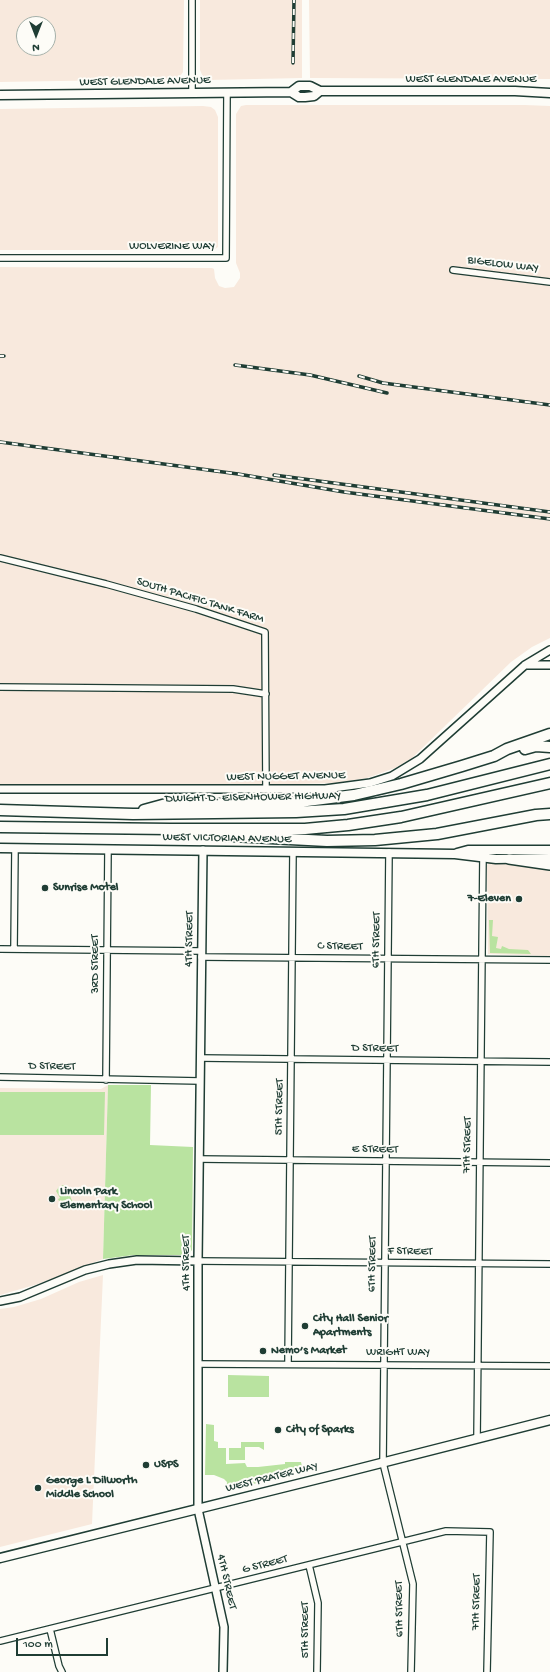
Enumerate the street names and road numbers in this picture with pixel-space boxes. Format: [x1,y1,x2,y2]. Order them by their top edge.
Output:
street label: WEST GLENDALE AVENUE [405,73,537,87]
street label: WEST GLENDALE AVENUE [79,74,211,90]
street label: WOLVERINE WAY [129,240,215,254]
street label: BIGELOW WAY [467,253,539,277]
street label: SOUTH PACIFIC TANK FARM [135,575,265,627]
street label: WEST NUGGET AVENUE [226,769,346,785]
street label: DWIGHT D. EISENHOWER HIGHWAY [165,789,341,807]
street label: WEST VICTORIAN AVENUE [162,831,292,847]
street label: 4TH STREET [182,911,198,967]
street label: 6TH STREET [369,912,385,968]
street label: 3RD STREET [89,934,103,994]
street label: C STREET [317,939,363,955]
street label: D STREET [352,1041,398,1057]
street label: D STREET [29,1059,75,1075]
street label: 5TH STREET [272,1079,288,1135]
street label: 7TH STREET [460,1117,476,1173]
street label: E STREET [352,1142,398,1158]
street label: 4TH STREET [180,1235,194,1291]
street label: 6TH STREET [365,1236,381,1292]
street label: F STREET [387,1244,433,1260]
street label: WRIGHT WAY [366,1346,430,1360]
street label: WEST PRATER WAY [224,1460,320,1496]
street label: G STREET [241,1552,289,1578]
street label: 4TH STREET [213,1553,239,1611]
street label: 7TH STREET [469,1574,485,1630]
street label: 6TH STREET [392,1581,408,1637]
street label: 5TH STREET [299,1602,313,1658]

